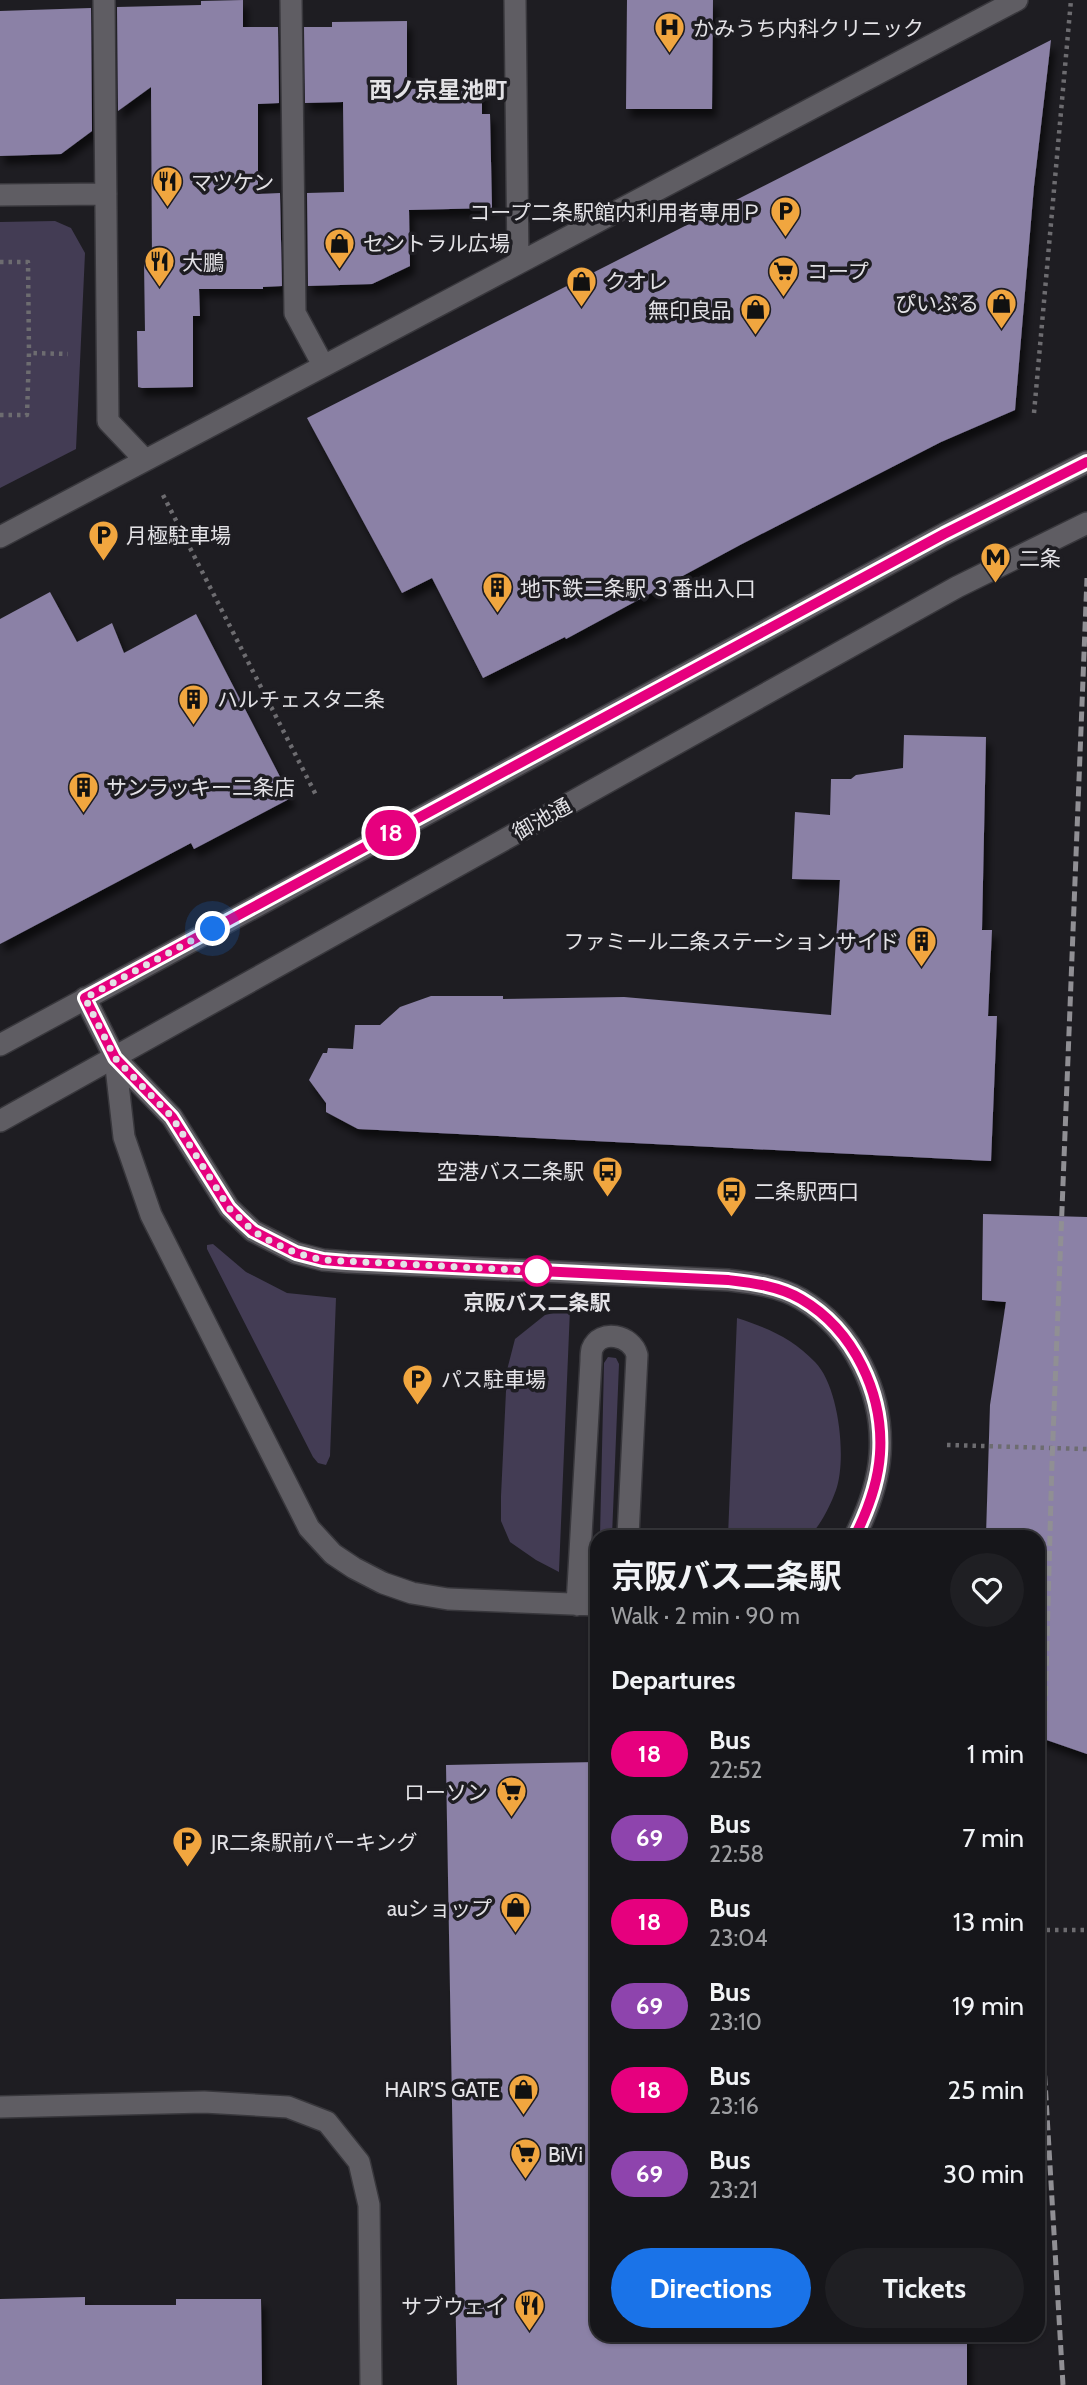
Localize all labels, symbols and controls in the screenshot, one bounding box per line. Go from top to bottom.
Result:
hospital icon: かみうち内科クリニック [653,11,687,55]
place label: かみうち内科クリニック [693,16,924,41]
district label: 西ノ京星池町 [369,76,507,104]
restaurant icon: マツケン [151,165,185,209]
place label: マツケン [191,170,274,195]
parking icon: コープ二条駅館内利用者専用Ｐ [768,195,802,239]
place label: コープ二条駅館内利用者専用Ｐ [469,200,762,225]
shop icon: セントラル広場 [323,226,357,270]
place label: セントラル広場 [363,231,510,256]
restaurant icon: 大鵬 [142,245,176,289]
place label: 大鵬 [182,250,224,275]
supermarket icon: コープ [767,254,801,298]
place label: コープ [807,259,869,284]
shop icon: クオレ [565,264,599,308]
place label: クオレ [605,269,668,294]
shop icon: ぴいぷる [985,286,1019,330]
place label: ぴいぷる [895,291,979,316]
shop icon: 無印良品 [738,293,772,337]
place label: 無印良品 [648,298,732,323]
parking icon: 月極駐車場 [86,518,120,562]
place label: 月極駐車場 [126,523,231,548]
metro station icon: 二条 [979,541,1013,585]
place label: 二条 [1019,546,1061,571]
building icon: 地下鉄二条駅 ３番出入口 [480,571,514,615]
place label: 地下鉄二条駅 ３番出入口 [520,576,756,601]
building icon: ハルチェスタ二条 [177,682,211,726]
place label: ハルチェスタ二条 [217,687,385,712]
building icon: サンラッキー二条店 [66,770,100,814]
place label: サンラッキー二条店 [106,775,295,800]
street label: 御池通 [508,793,576,845]
line badge: 18 [360,810,422,856]
text: 18 [379,818,403,847]
your location [195,911,230,946]
building icon: ファミール二条ステーションサイド [905,924,939,968]
place label: ファミール二条ステーションサイド [563,929,899,954]
bus stop icon: 空港バス二条駅 [590,1154,624,1198]
place label: 空港バス二条駅 [437,1159,584,1184]
bus stop icon: 二条駅西口 [714,1174,748,1218]
place label: 二条駅西口 [754,1179,859,1204]
marker: 京阪バス二条駅 [522,1256,552,1286]
place label: 京阪バス二条駅 [464,1290,611,1315]
parking icon: パス駐車場 [401,1362,435,1406]
place label: パス駐車場 [441,1367,546,1392]
button: heart [950,1553,1024,1627]
text: 京阪バス二条駅 [611,1556,842,1596]
text: Walk · 2 min · 90 m [611,1602,800,1630]
text: Departures [611,1664,735,1696]
text: Bus [709,1724,750,1756]
text: 1 min [967,1738,1024,1770]
text: 18 [638,1739,661,1768]
text: 22:52 [709,1756,762,1784]
supermarket icon: ローソン [494,1775,528,1819]
place label: ローソン [404,1780,488,1805]
text: Bus [709,1808,750,1840]
text: 7 min [962,1822,1024,1854]
text: 69 [636,1823,663,1852]
parking icon: JR二条駅前パーキング [171,1825,205,1869]
place label: JR二条駅前パーキング [210,1830,417,1855]
text: 22:58 [709,1840,764,1868]
shop icon: auショップ [498,1891,532,1935]
text: Bus [709,1892,750,1924]
place label: auショップ [387,1896,492,1921]
text: 13 min [953,1906,1024,1938]
text: 18 [638,1907,661,1936]
text: 23:04 [709,1924,768,1952]
text: Bus [709,1976,750,2008]
text: 19 min [952,1990,1024,2022]
text: 69 [636,1991,663,2020]
text: 23:10 [709,2008,762,2036]
text: Bus [709,2060,750,2092]
shop icon: HAIR’S GATE [506,2072,540,2116]
text: 25 min [948,2074,1024,2106]
text: 18 [638,2075,661,2104]
place label: HAIR’S GATE [385,2077,500,2102]
text: 23:16 [709,2092,759,2120]
supermarket icon: BiVi [508,2137,542,2181]
place label: BiVi [548,2142,583,2167]
text: Bus [709,2144,750,2176]
text: 30 min [943,2158,1024,2190]
text: 69 [636,2159,663,2188]
text: 23:21 [709,2176,758,2204]
button: Directions [611,2248,811,2328]
button: Tickets [825,2248,1024,2328]
restaurant icon: サブウェイ [512,2289,546,2333]
place label: サブウェイ [401,2294,506,2319]

